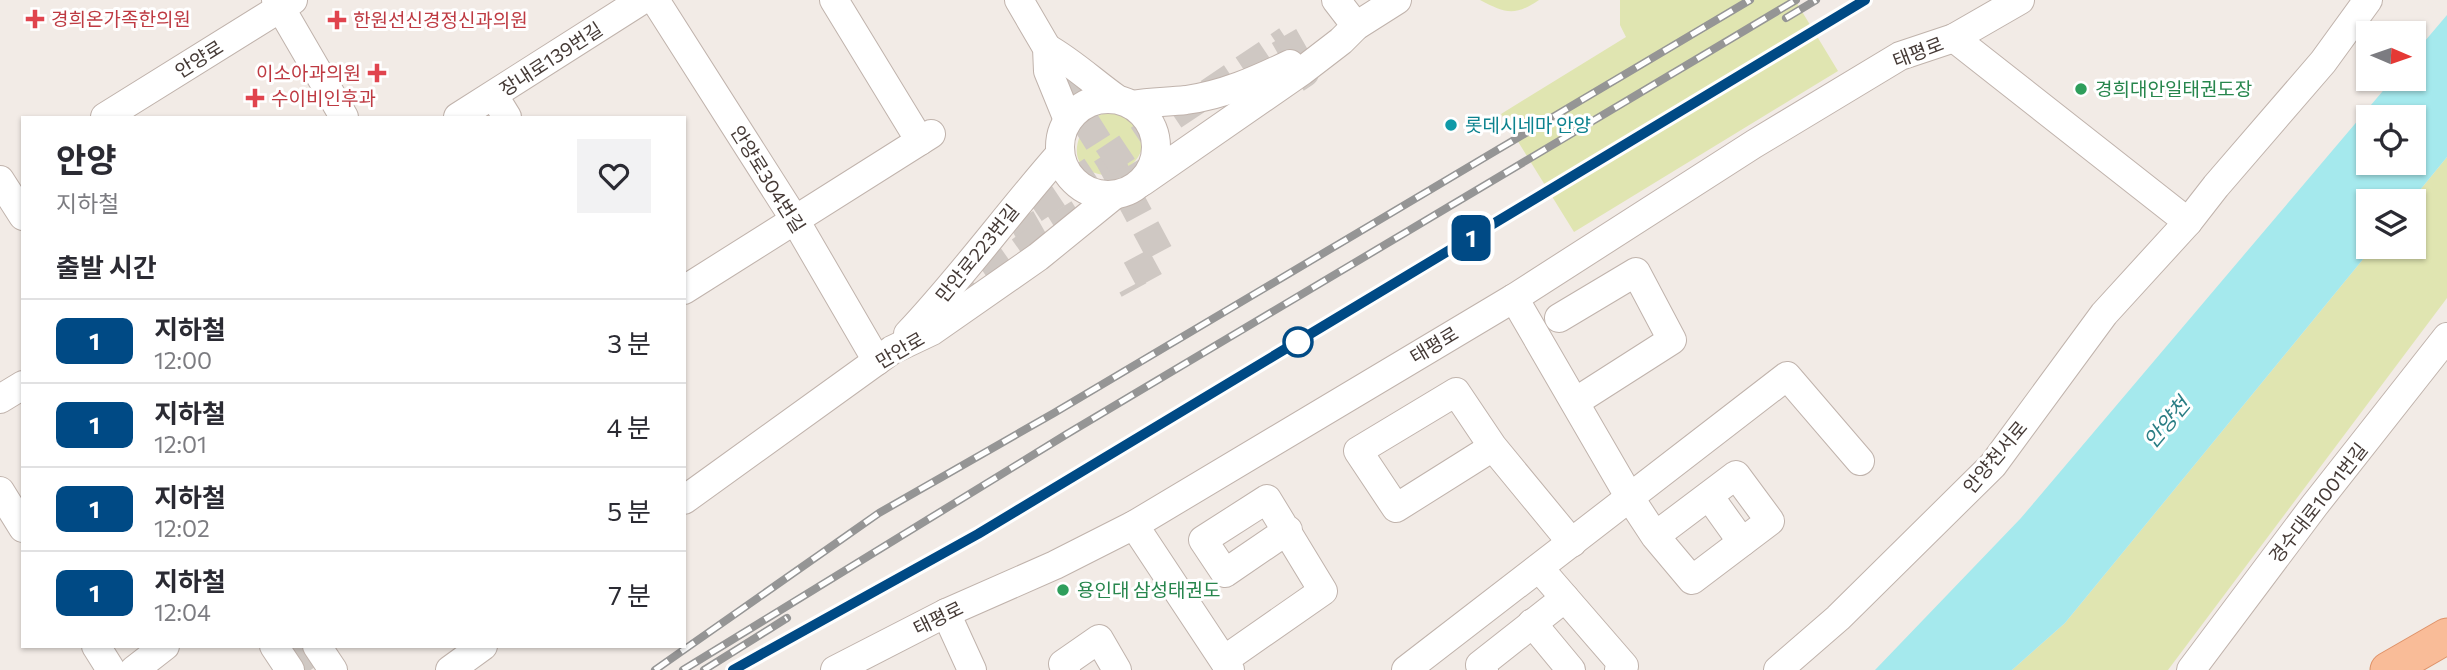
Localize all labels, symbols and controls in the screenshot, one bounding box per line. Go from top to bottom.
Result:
place label: 경희온가족한의원 [51,7,191,30]
place label: 한원선신경정신과의원 [353,8,528,31]
marker: 경희온가족한의원 [25,9,45,29]
marker: 한원선신경정신과의원 [327,10,347,30]
street label: 장내로139번길 [495,17,606,100]
north arrow [2356,21,2426,91]
map controls [2356,21,2426,259]
street label: 태평로 [1889,31,1946,72]
street label: 안양로 [170,35,227,82]
place label: 이소아과의원 [256,61,361,84]
marker: 이소아과의원 [367,63,387,83]
place label: 경희대안일태권도장 [2095,77,2252,100]
marker: 경희대안일태권도장 [2073,81,2089,97]
place label: 수이비인후과 [271,86,376,109]
marker: 수이비인후과 [245,88,265,108]
button: locate [2356,105,2426,175]
place label: 롯데시네마 안양 [1465,113,1591,136]
marker: 롯데시네마 안양 [1443,117,1459,133]
street label: 안양로304번길 [726,121,811,237]
text: 안양 [56,138,117,179]
button: heart [577,139,651,213]
text: 지하철 [56,189,119,217]
button: layers [2356,189,2426,259]
street label: 만안로223번길 [930,199,1023,306]
line badge: 1 [1448,215,1494,261]
text: 1 [1466,223,1476,252]
text: 출발 시간 [56,251,157,282]
text: 지하철 [154,313,226,344]
street label: 태평로 [1405,321,1462,368]
text: 1 [89,326,100,355]
street label: 만안로 [871,326,928,373]
text: 3 분 [607,327,651,358]
unlabelled marker [1283,327,1313,357]
text: 12:00 [154,346,212,374]
water label: 안양천 [2138,390,2196,452]
text: 지하철 [154,397,226,428]
text: 1 [89,410,100,439]
text: 4 분 [607,411,651,442]
street label: 안양천서로 [1958,416,2032,498]
text: 12:01 [154,430,207,458]
street label: 경수대로1001번길 [2264,438,2372,567]
text: 지하철 [154,481,226,512]
text: 1 [89,494,100,523]
text: 5 분 [607,495,651,526]
text: 12:02 [154,514,210,542]
text: 지하철 [154,565,226,596]
text: 1 [89,578,100,607]
place label: 용인대 삼성태권도 [1077,578,1220,601]
text: 7 분 [608,579,651,610]
marker: 용인대 삼성태권도 [1055,582,1071,598]
street label: 태평로 [909,596,966,639]
text: 12:04 [154,598,211,626]

